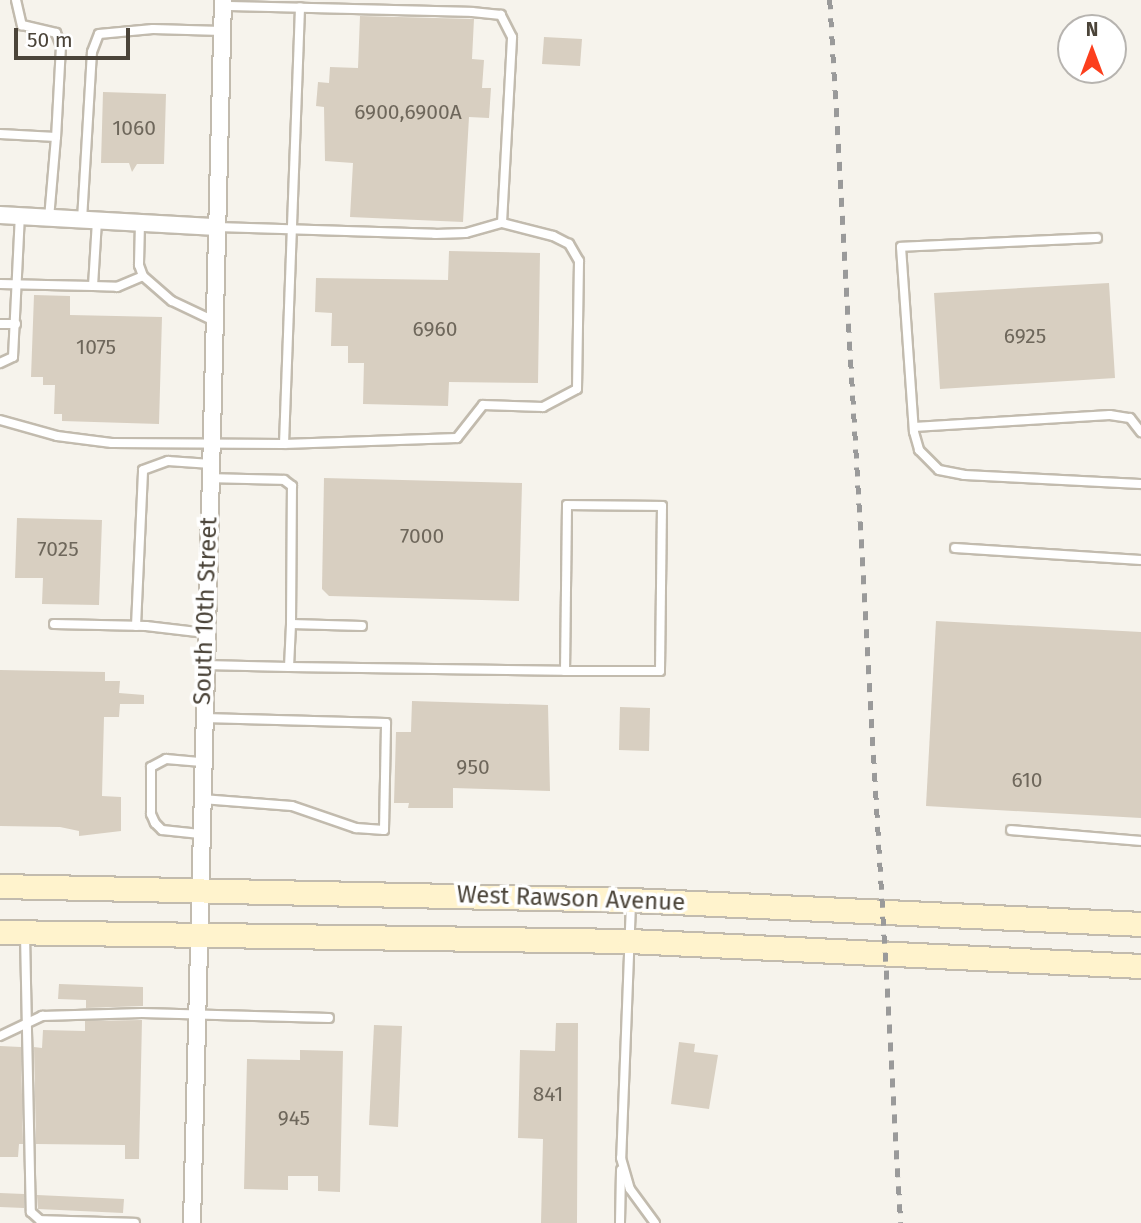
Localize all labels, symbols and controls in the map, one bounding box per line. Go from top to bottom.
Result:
scale bar [18,14,133,58]
north arrow [1057,14,1127,84]
text: N [1086,18,1098,41]
text: 50 m [27,27,73,53]
house number: 6900,6900A [354,99,462,125]
house number: 1060 [112,115,156,141]
house number: 6960 [413,316,457,342]
house number: 6925 [1004,323,1046,349]
house number: 1075 [76,334,116,360]
street label: South 10th Street [188,516,224,706]
house number: 7000 [400,523,444,549]
house number: 7025 [37,536,79,562]
house number: 950 [456,754,490,780]
house number: 610 [1012,767,1042,793]
street label: West Rawson Avenue [456,881,686,917]
house number: 841 [533,1081,563,1107]
house number: 945 [278,1105,310,1131]

